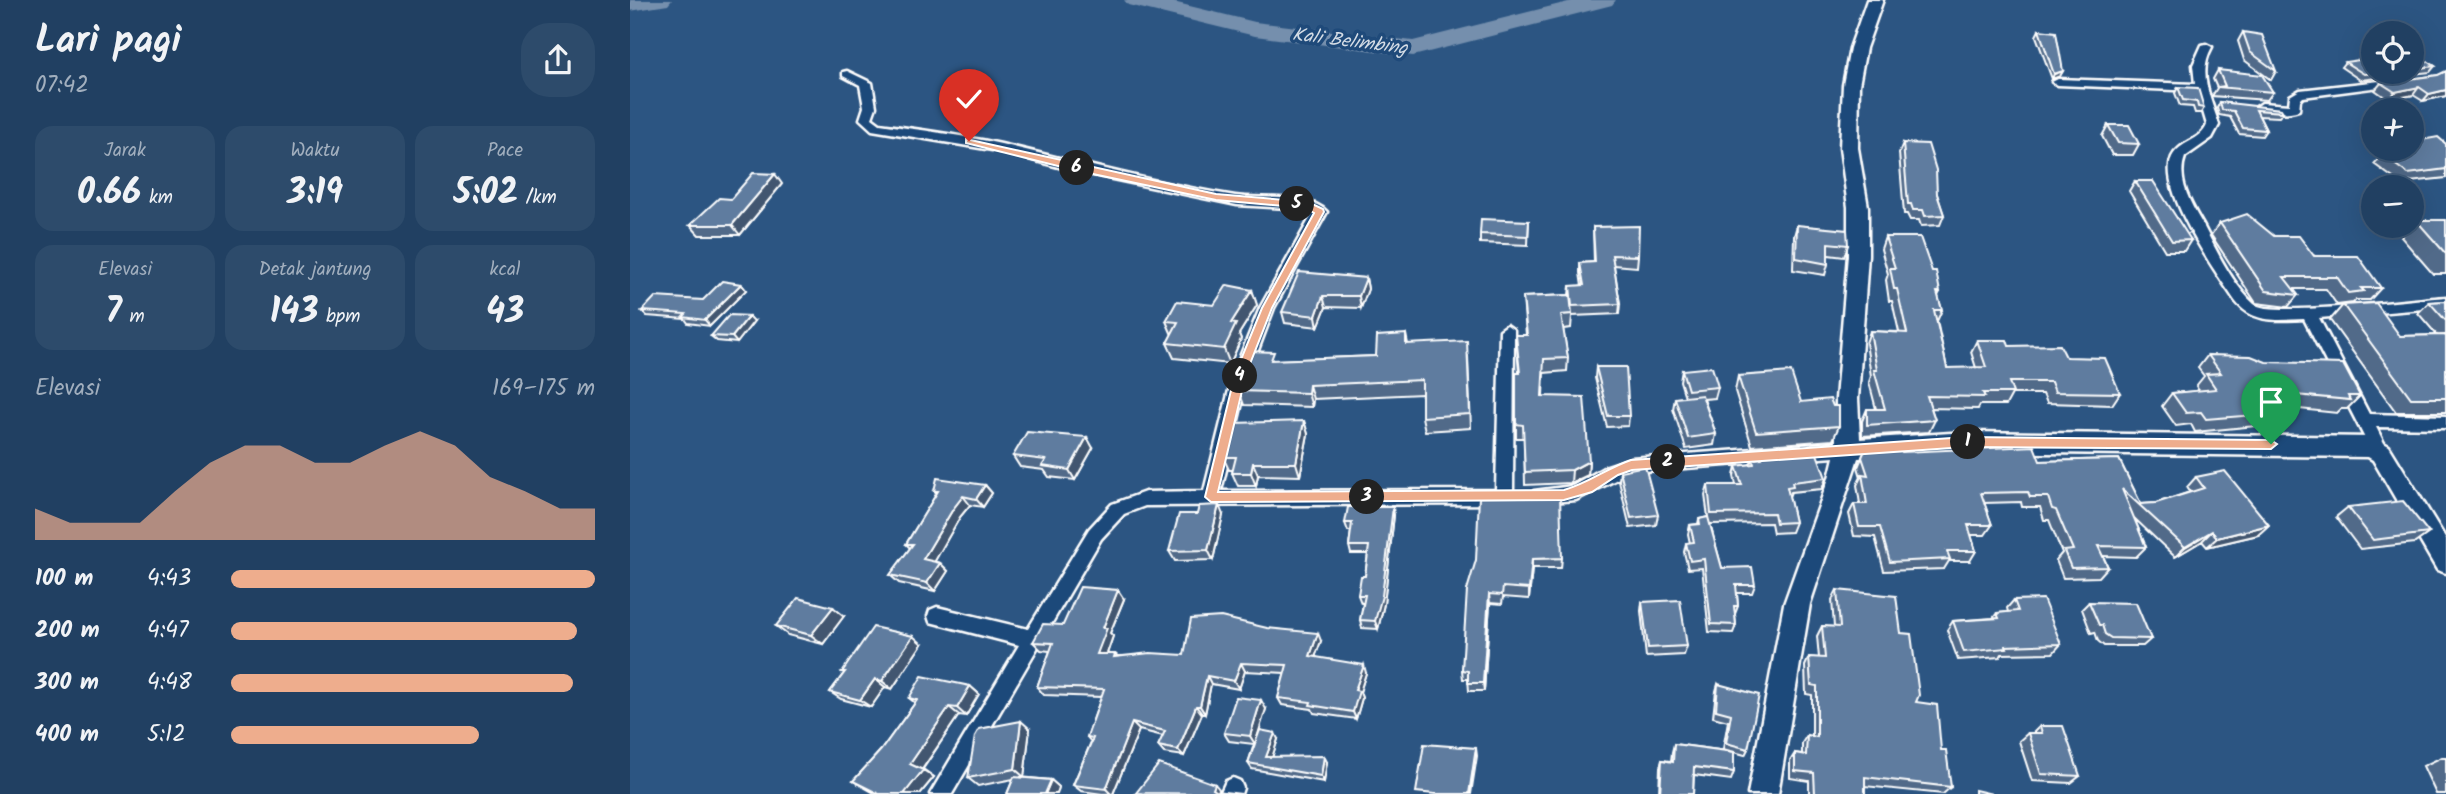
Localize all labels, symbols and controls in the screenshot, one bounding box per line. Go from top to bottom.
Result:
text: Lari pagi [35,12,181,72]
water label: Kali Belimbing [1291,20,1410,64]
map controls [2361,21,2424,238]
button: locate [2361,21,2424,84]
button: share [521,23,595,97]
text: 07:42 [35,68,89,104]
pin [939,69,999,141]
icon: check [950,80,988,118]
button: + [2361,98,2424,161]
text: Jarak [104,136,146,166]
text: Waktu [290,136,340,166]
text: Pace [487,136,523,166]
pin: 6 [1060,150,1094,186]
text: 6 [1071,152,1082,182]
text: 0.66 [77,166,141,222]
text: 3:19 [287,166,343,222]
text: 5:02 [453,166,518,222]
button: − [2361,175,2424,238]
text: km [141,183,173,213]
text: /km [518,183,557,213]
pin: 5 [1280,186,1314,222]
text: 5 [1292,188,1301,218]
text: Elevasi [98,255,152,285]
text: Detak jantung [258,255,372,285]
text: kcal [490,255,520,285]
text: 7 [105,285,122,341]
text: 143 [270,285,318,341]
text: 43 [486,285,524,341]
text: m [122,302,145,332]
text: bpm [318,302,360,332]
pin: 4 [1222,358,1258,394]
text: 4 [1234,360,1245,390]
text: Elevasi [35,371,100,407]
text: 169–175 m [492,371,595,407]
pin [2241,372,2301,444]
icon: arrive [2252,383,2290,421]
pin: 1 [1950,424,1986,460]
text: 1 [1965,426,1970,456]
pin: 2 [1650,444,1686,480]
text: 2 [1662,446,1673,476]
pin: 3 [1350,480,1384,514]
text: 3 [1361,481,1372,511]
text: 100 m [35,561,93,597]
text: 4:43 [147,561,191,597]
text: 200 m [35,613,100,649]
text: 4:47 [147,613,189,649]
text: 300 m [35,665,99,701]
text: 4:48 [147,665,192,701]
text: 400 m [35,717,99,753]
text: 5:12 [147,717,186,753]

